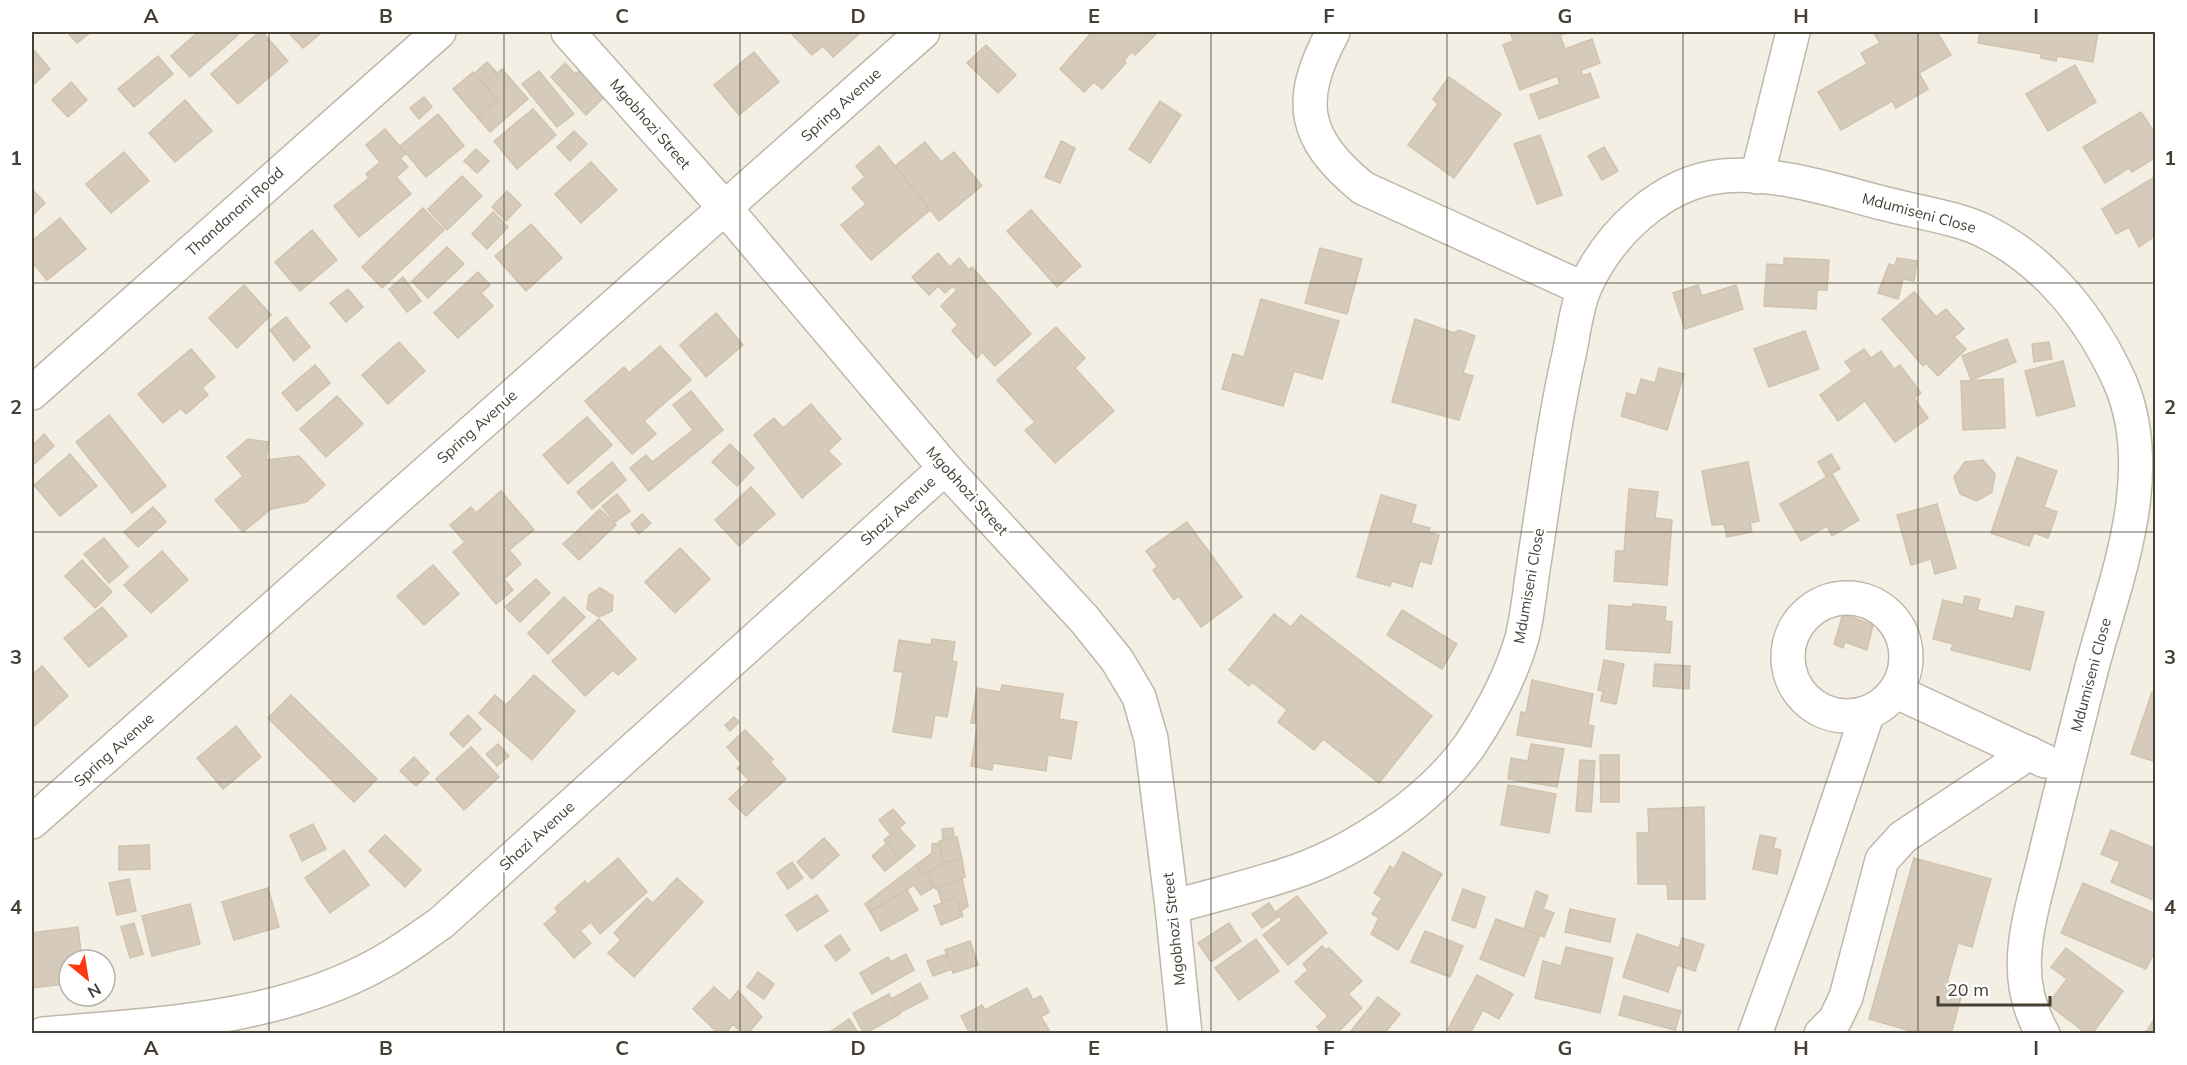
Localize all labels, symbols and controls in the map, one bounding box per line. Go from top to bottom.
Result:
text: A [144,3,159,28]
text: B [379,3,393,28]
text: C [615,3,629,28]
text: D [850,3,866,28]
text: E [1088,3,1100,28]
text: F [1323,3,1335,28]
text: G [1558,3,1572,28]
text: H [1793,3,1809,28]
text: I [2033,3,2039,28]
street label: Spring Avenue [797,64,885,146]
street label: Mgobhozi Street [606,75,695,173]
text: 1 [10,145,22,170]
text: 1 [2164,145,2176,170]
street label: Thandanani Road [182,163,287,260]
street label: Mdumiseni Close [1860,188,1978,237]
street label: Spring Avenue [433,386,521,468]
text: 2 [10,394,22,419]
text: 2 [2164,394,2176,419]
street label: Mgobhozi Street [922,442,1012,539]
street label: Shazi Avenue [856,472,939,549]
street label: Mdumiseni Close [1509,527,1548,645]
street label: Mdumiseni Close [2066,616,2115,734]
text: 3 [10,644,22,669]
text: 3 [2164,644,2176,669]
street label: Spring Avenue [70,709,158,791]
street label: Shazi Avenue [495,797,578,874]
street label: Mgobhozi Street [1158,872,1189,986]
text: 4 [10,894,22,919]
text: 4 [2164,894,2176,919]
north arrow [57,948,117,1008]
scale bar [1938,969,2050,1007]
text: 20 m [1947,978,1989,1001]
text: N [84,979,105,1003]
text: A [144,1035,159,1060]
text: B [379,1035,393,1060]
text: C [615,1035,629,1060]
text: D [850,1035,866,1060]
text: E [1088,1035,1100,1060]
text: F [1323,1035,1335,1060]
text: G [1558,1035,1572,1060]
text: H [1793,1035,1809,1060]
text: I [2033,1035,2039,1060]

